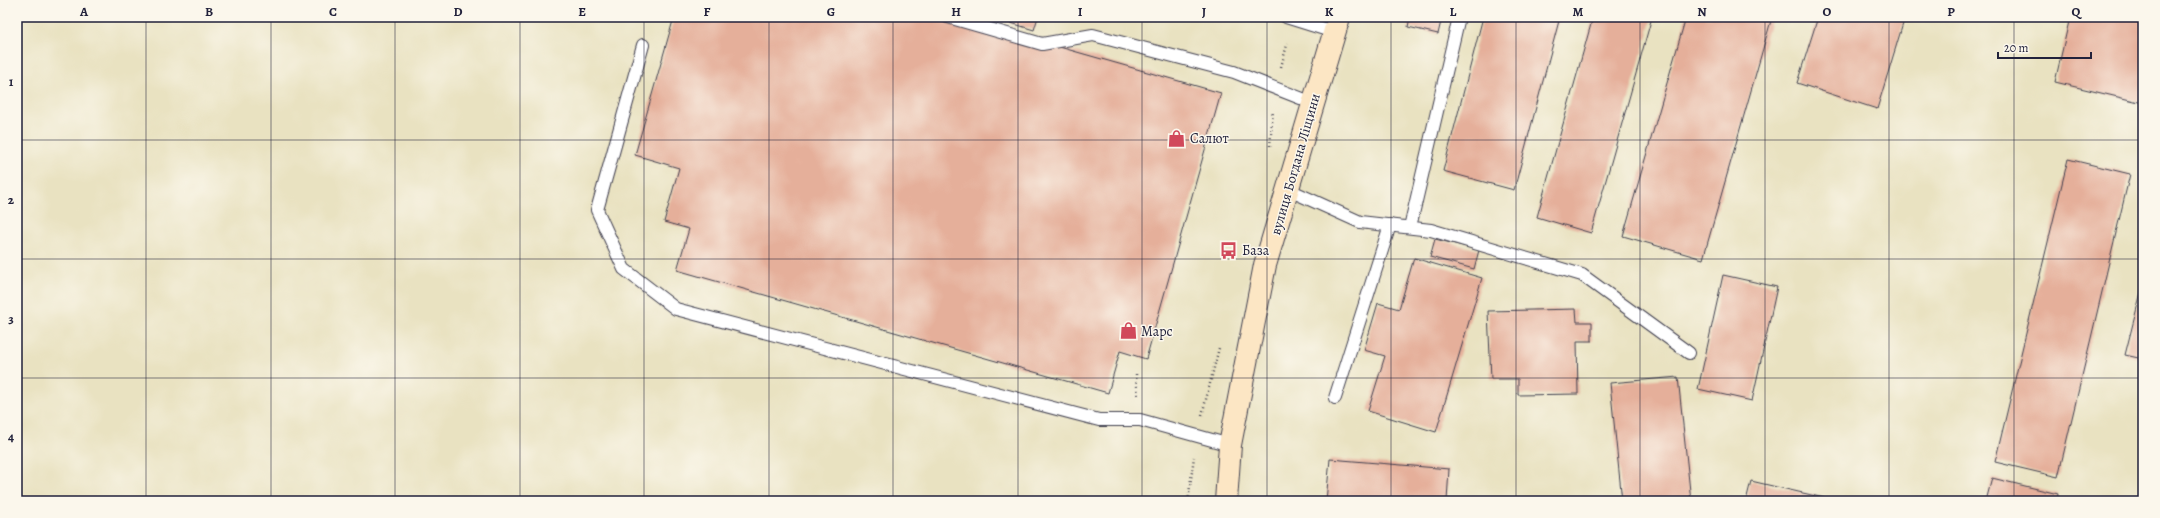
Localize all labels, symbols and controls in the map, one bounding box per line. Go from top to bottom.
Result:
text: A [79,3,89,20]
text: B [205,3,213,20]
text: C [329,3,337,20]
text: D [453,3,463,20]
text: E [578,3,586,20]
text: F [704,3,711,20]
text: G [827,3,835,20]
text: H [951,3,961,20]
text: I [1078,3,1083,20]
text: J [1202,3,1206,20]
text: K [1325,3,1334,20]
text: L [1450,3,1457,20]
text: M [1573,3,1584,20]
text: N [1697,3,1707,20]
text: O [1823,3,1832,20]
text: P [1947,3,1955,20]
text: Q [2072,3,2083,20]
scale bar [1998,34,2091,60]
text: 20 m [2004,40,2028,56]
text: 1 [9,73,14,90]
street label: вулиця Богдана Ліщини [1266,91,1325,237]
shop icon: Салют [1167,128,1187,148]
place label: Салют [1190,129,1229,148]
text: 2 [8,191,15,208]
bus stop icon: База [1219,240,1239,260]
place label: База [1242,241,1270,260]
text: 3 [8,310,14,327]
shop icon: Марс [1118,321,1138,341]
place label: Марс [1141,322,1173,341]
text: 4 [8,428,14,445]

